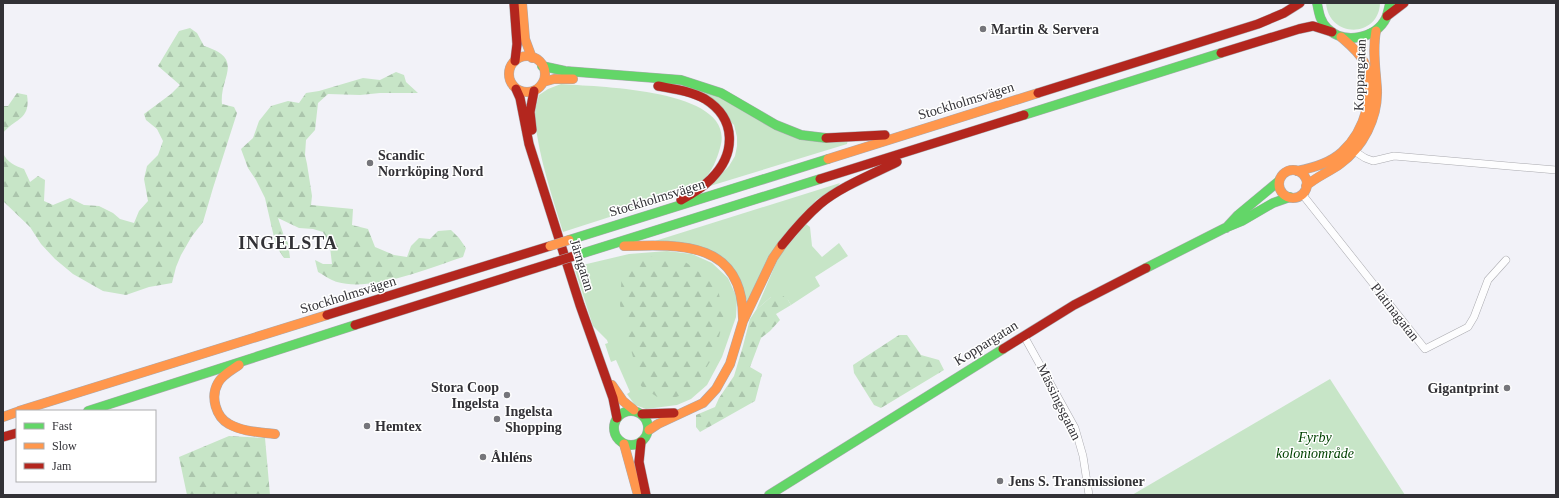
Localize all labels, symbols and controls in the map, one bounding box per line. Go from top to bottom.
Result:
place label: Martin & Servera [991,22,1099,37]
marker: Martin & Servera [978,24,988,34]
street label: Koppargatan [1351,39,1369,111]
street label: Stockholmsvägen [916,79,1016,123]
place label: Scandic Norrköping Nord [378,148,484,179]
marker: Scandic Norrköping Nord [365,158,375,168]
street label: Stockholmsvägen [607,176,707,220]
district label: INGELSTA [238,233,338,253]
street label: Järngatan [567,237,597,293]
street label: Stockholmsvägen [298,273,398,317]
street label: Platinagatan [1368,280,1422,344]
street label: Koppargatan [951,318,1021,368]
street label: Mässingsgatan [1034,361,1084,443]
place label: Stora Coop Ingelsta [431,380,499,411]
place label: Gigantprint [1427,381,1499,396]
marker: Gigantprint [1502,383,1512,393]
marker: Stora Coop Ingelsta [502,390,512,400]
place label: Ingelsta Shopping [505,404,562,435]
legend [16,410,156,482]
marker: Ingelsta Shopping [492,414,502,424]
text: Fast [52,419,73,433]
place label: Hemtex [375,419,422,434]
marker: Hemtex [362,421,372,431]
park label: Fyrby koloniområde [1276,430,1354,461]
text: Slow [52,439,77,453]
place label: Åhléns [491,450,533,465]
marker: Åhléns [478,452,488,462]
text: Jam [52,459,72,473]
place label: Jens S. Transmissioner [1008,474,1145,489]
marker: Jens S. Transmissioner [995,476,1005,486]

